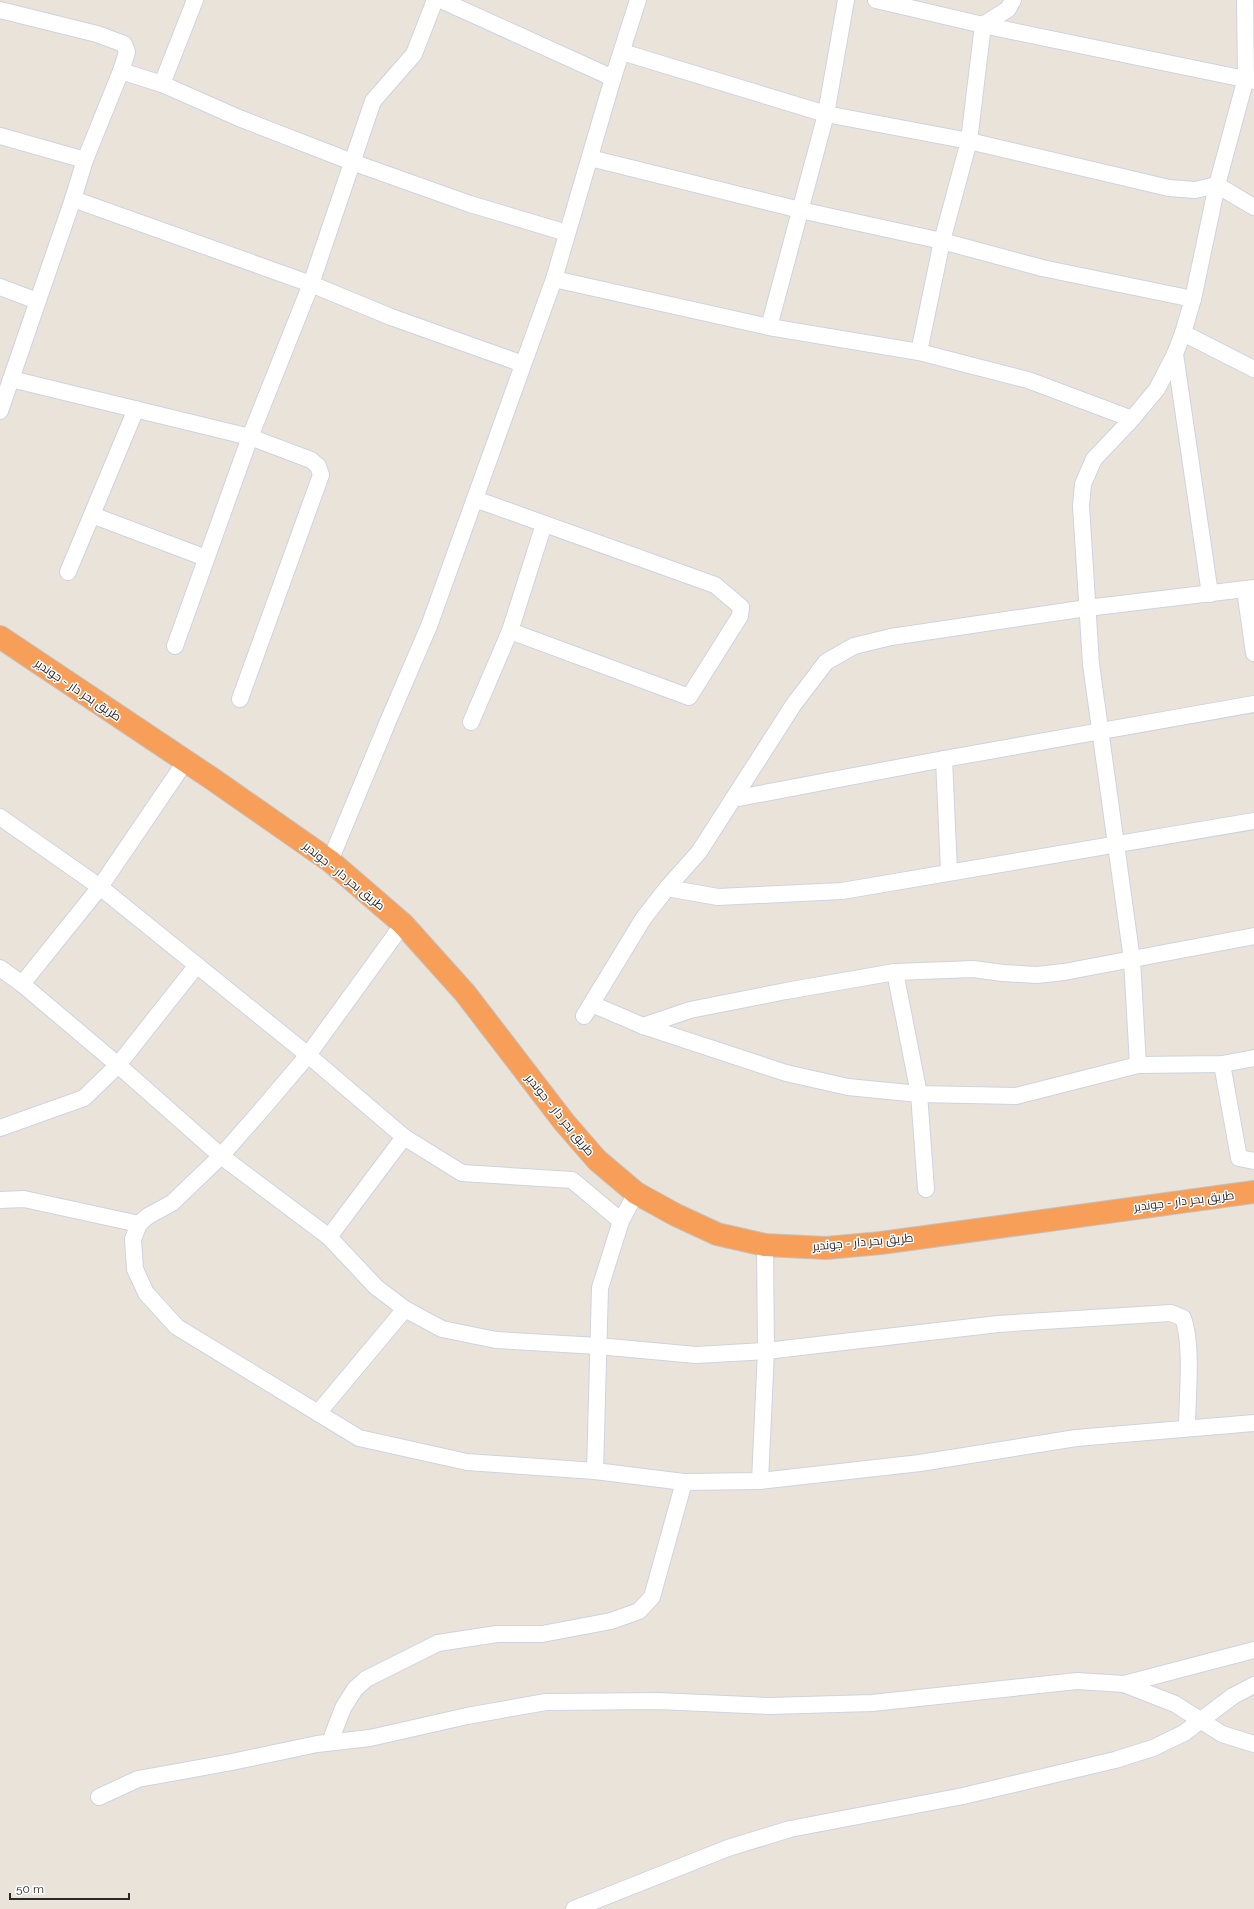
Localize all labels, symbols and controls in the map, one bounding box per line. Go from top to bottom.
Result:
street label: طريق بحر دار - جوندير [31,655,124,724]
street label: طريق بحر دار - جوندير [300,838,388,913]
street label: طريق بحر دار - جوندير [522,1071,597,1159]
street label: طريق بحر دار - جوندير [1132,1188,1235,1214]
street label: طريق بحر دار - جوندير [811,1231,914,1253]
scale bar [10,1875,129,1901]
text: 50 m [16,1882,44,1896]

